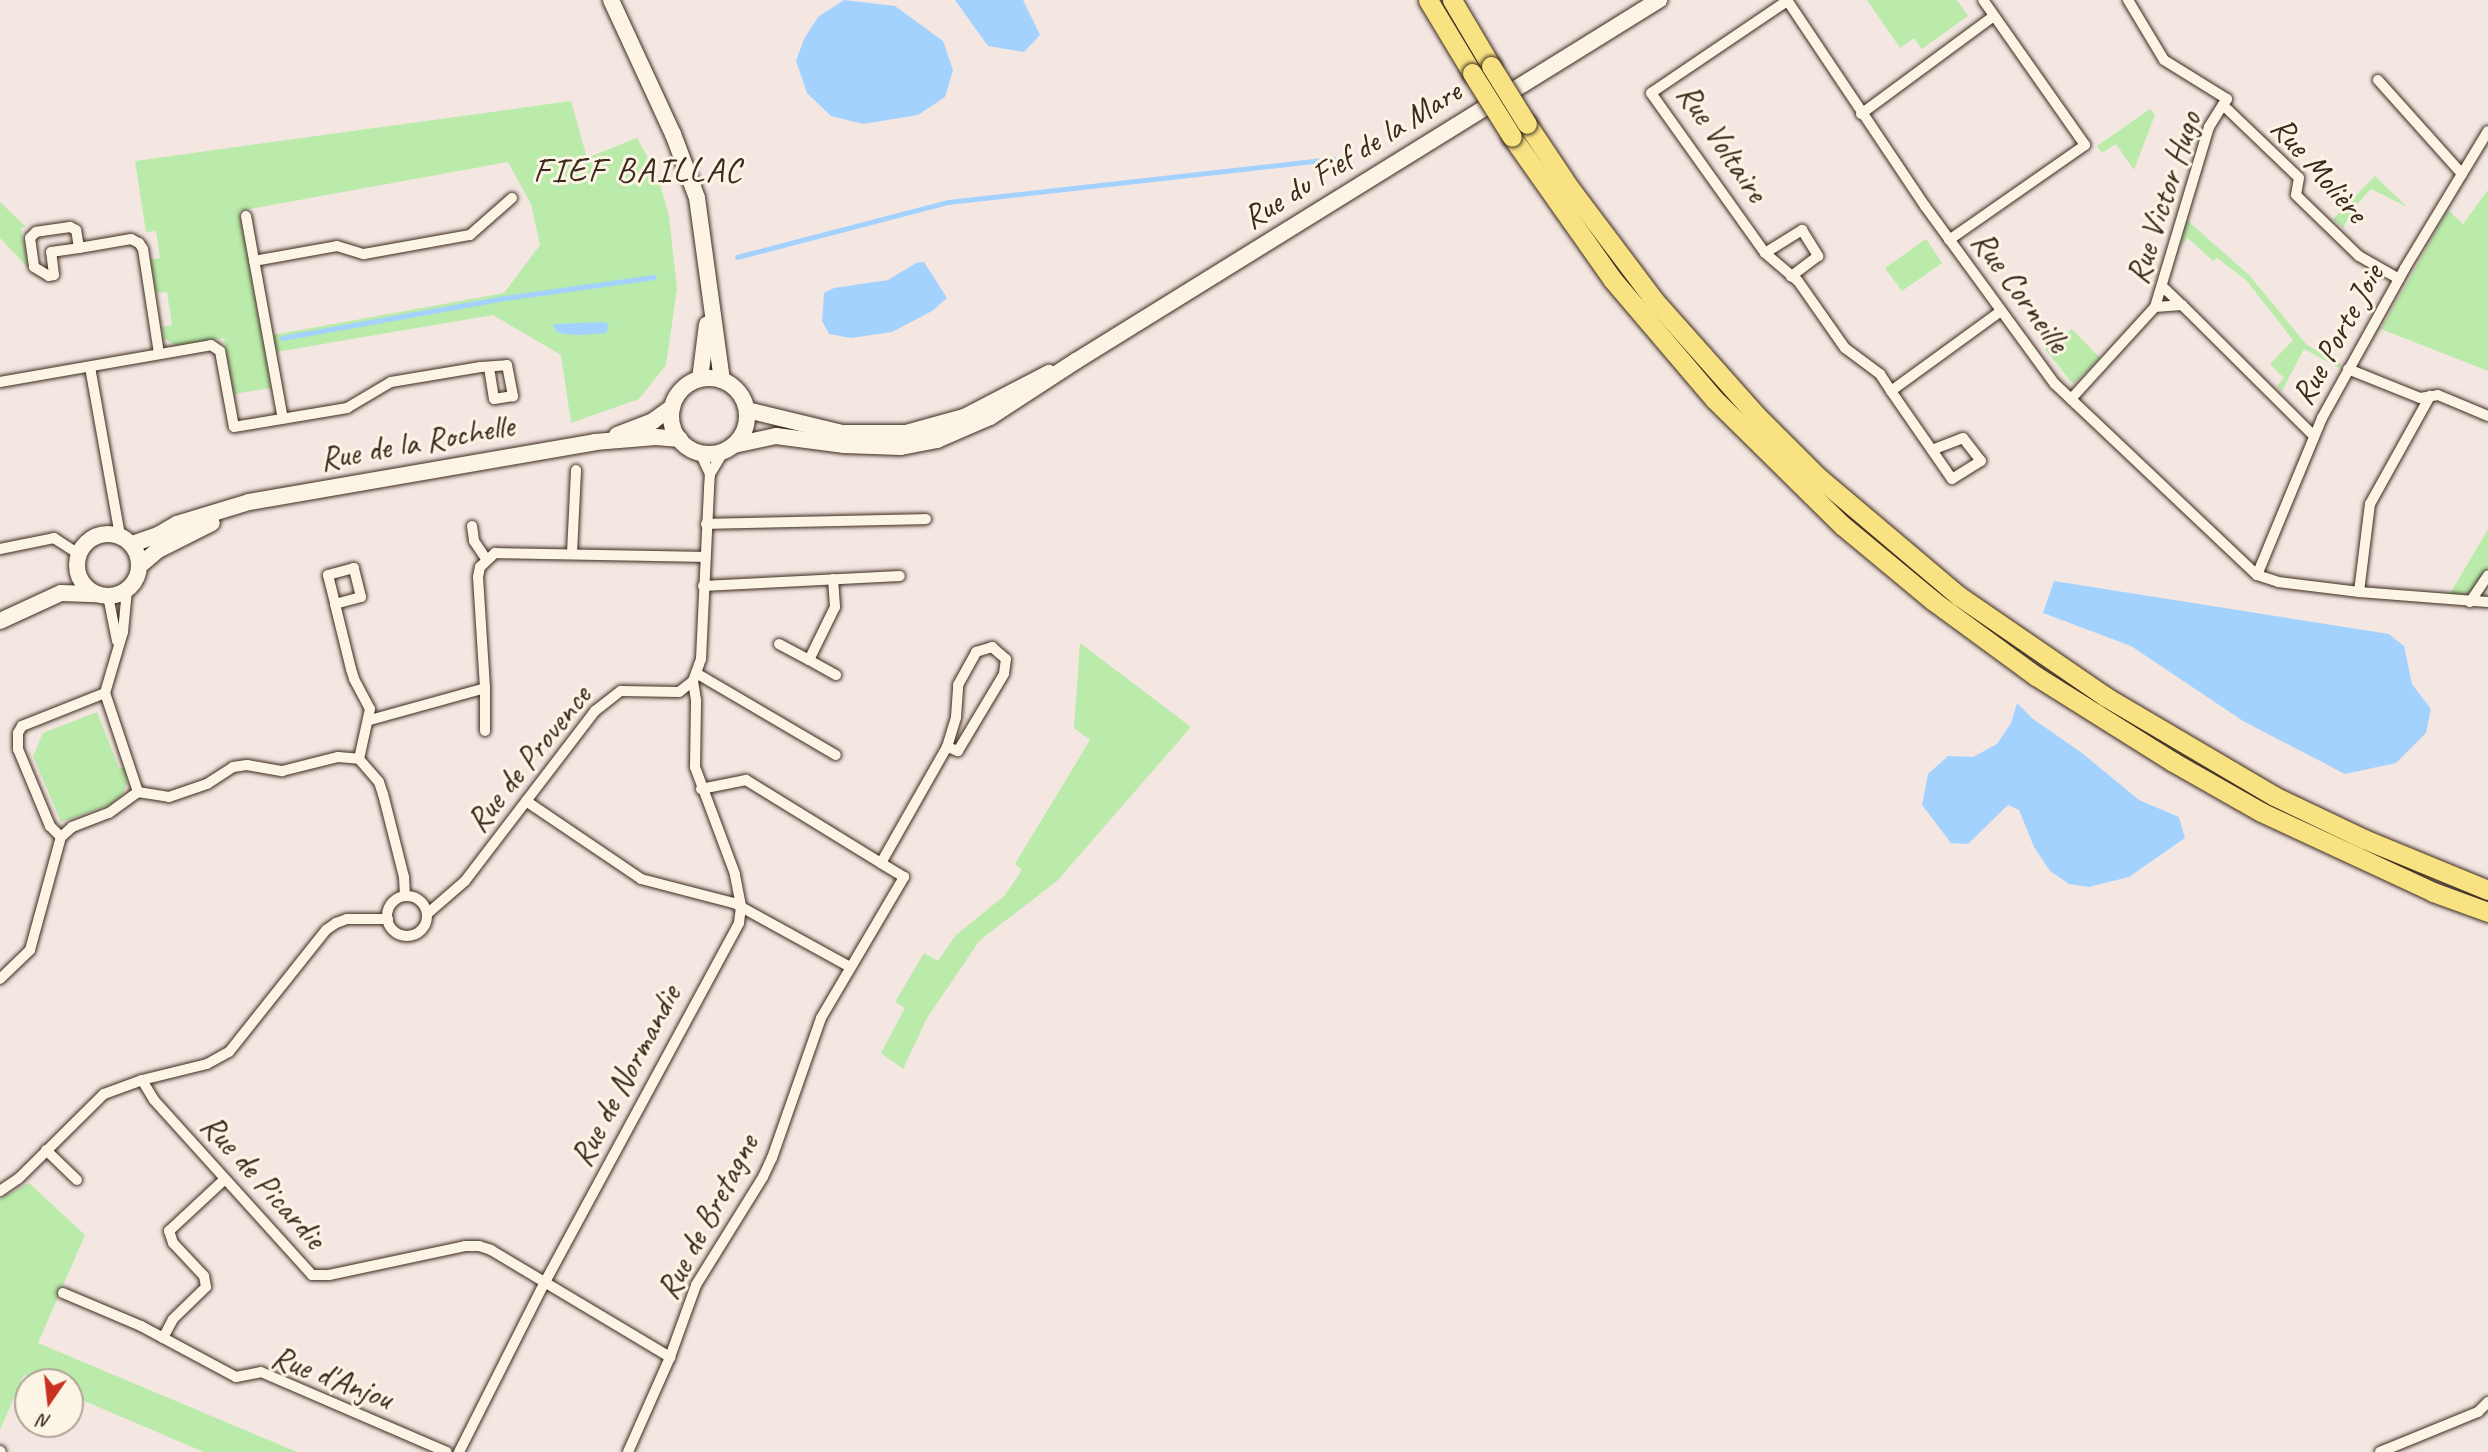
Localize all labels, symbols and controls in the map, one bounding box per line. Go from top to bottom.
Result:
street label: Rue du Fief de la Mare [1235,72,1469,238]
street label: Rue Voltaire [1668,77,1776,209]
street label: Rue Victor Hugo [2118,107,2210,289]
street label: Rue Molière [2262,109,2376,231]
district label: FIEF BAILLAC [535,149,741,191]
street label: Rue Corneille [1963,224,2077,360]
street label: Rue Porte Joie [2283,258,2393,412]
street label: Rue de la Rochelle [317,407,517,479]
street label: Rue de Provence [458,678,600,840]
street label: Rue de Normandie [561,978,691,1174]
street label: Rue de Picardie [192,1106,334,1258]
street label: Rue de Bretagne [648,1128,768,1306]
street label: Rue d'Anjou [266,1337,398,1419]
north arrow [14,1368,84,1438]
text: N [36,1408,53,1435]

